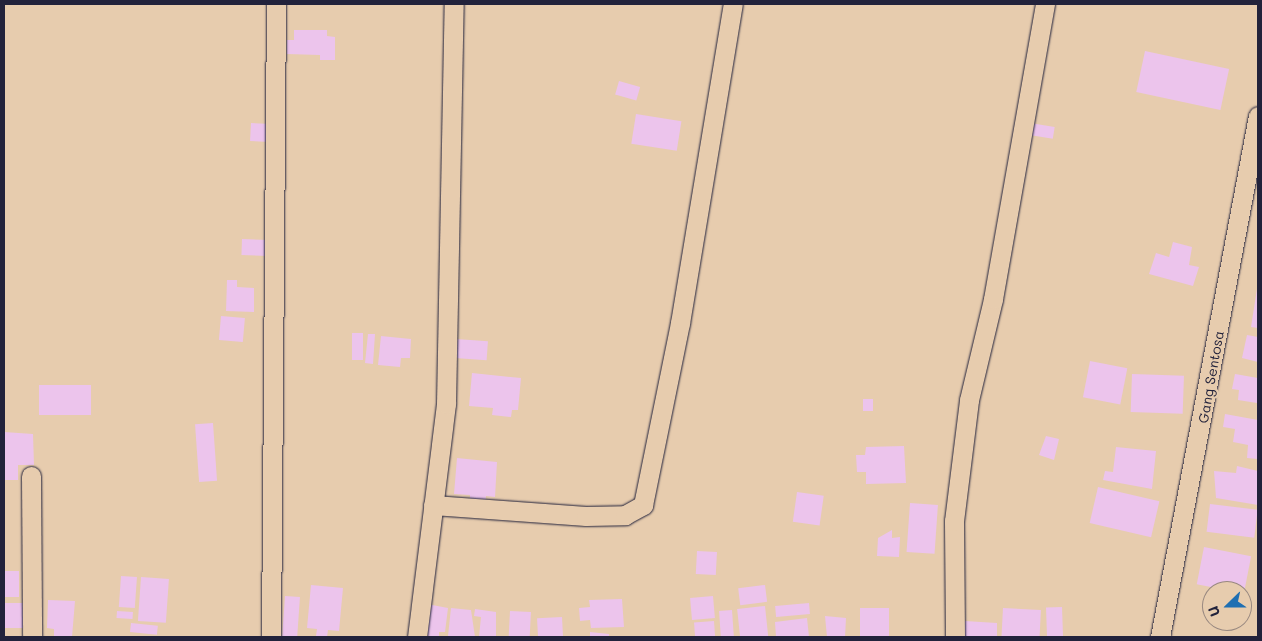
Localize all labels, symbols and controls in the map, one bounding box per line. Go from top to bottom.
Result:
street label: Gang Sentosa [1195,329,1227,425]
north arrow [1202,581,1252,631]
text: U [1203,603,1224,620]

